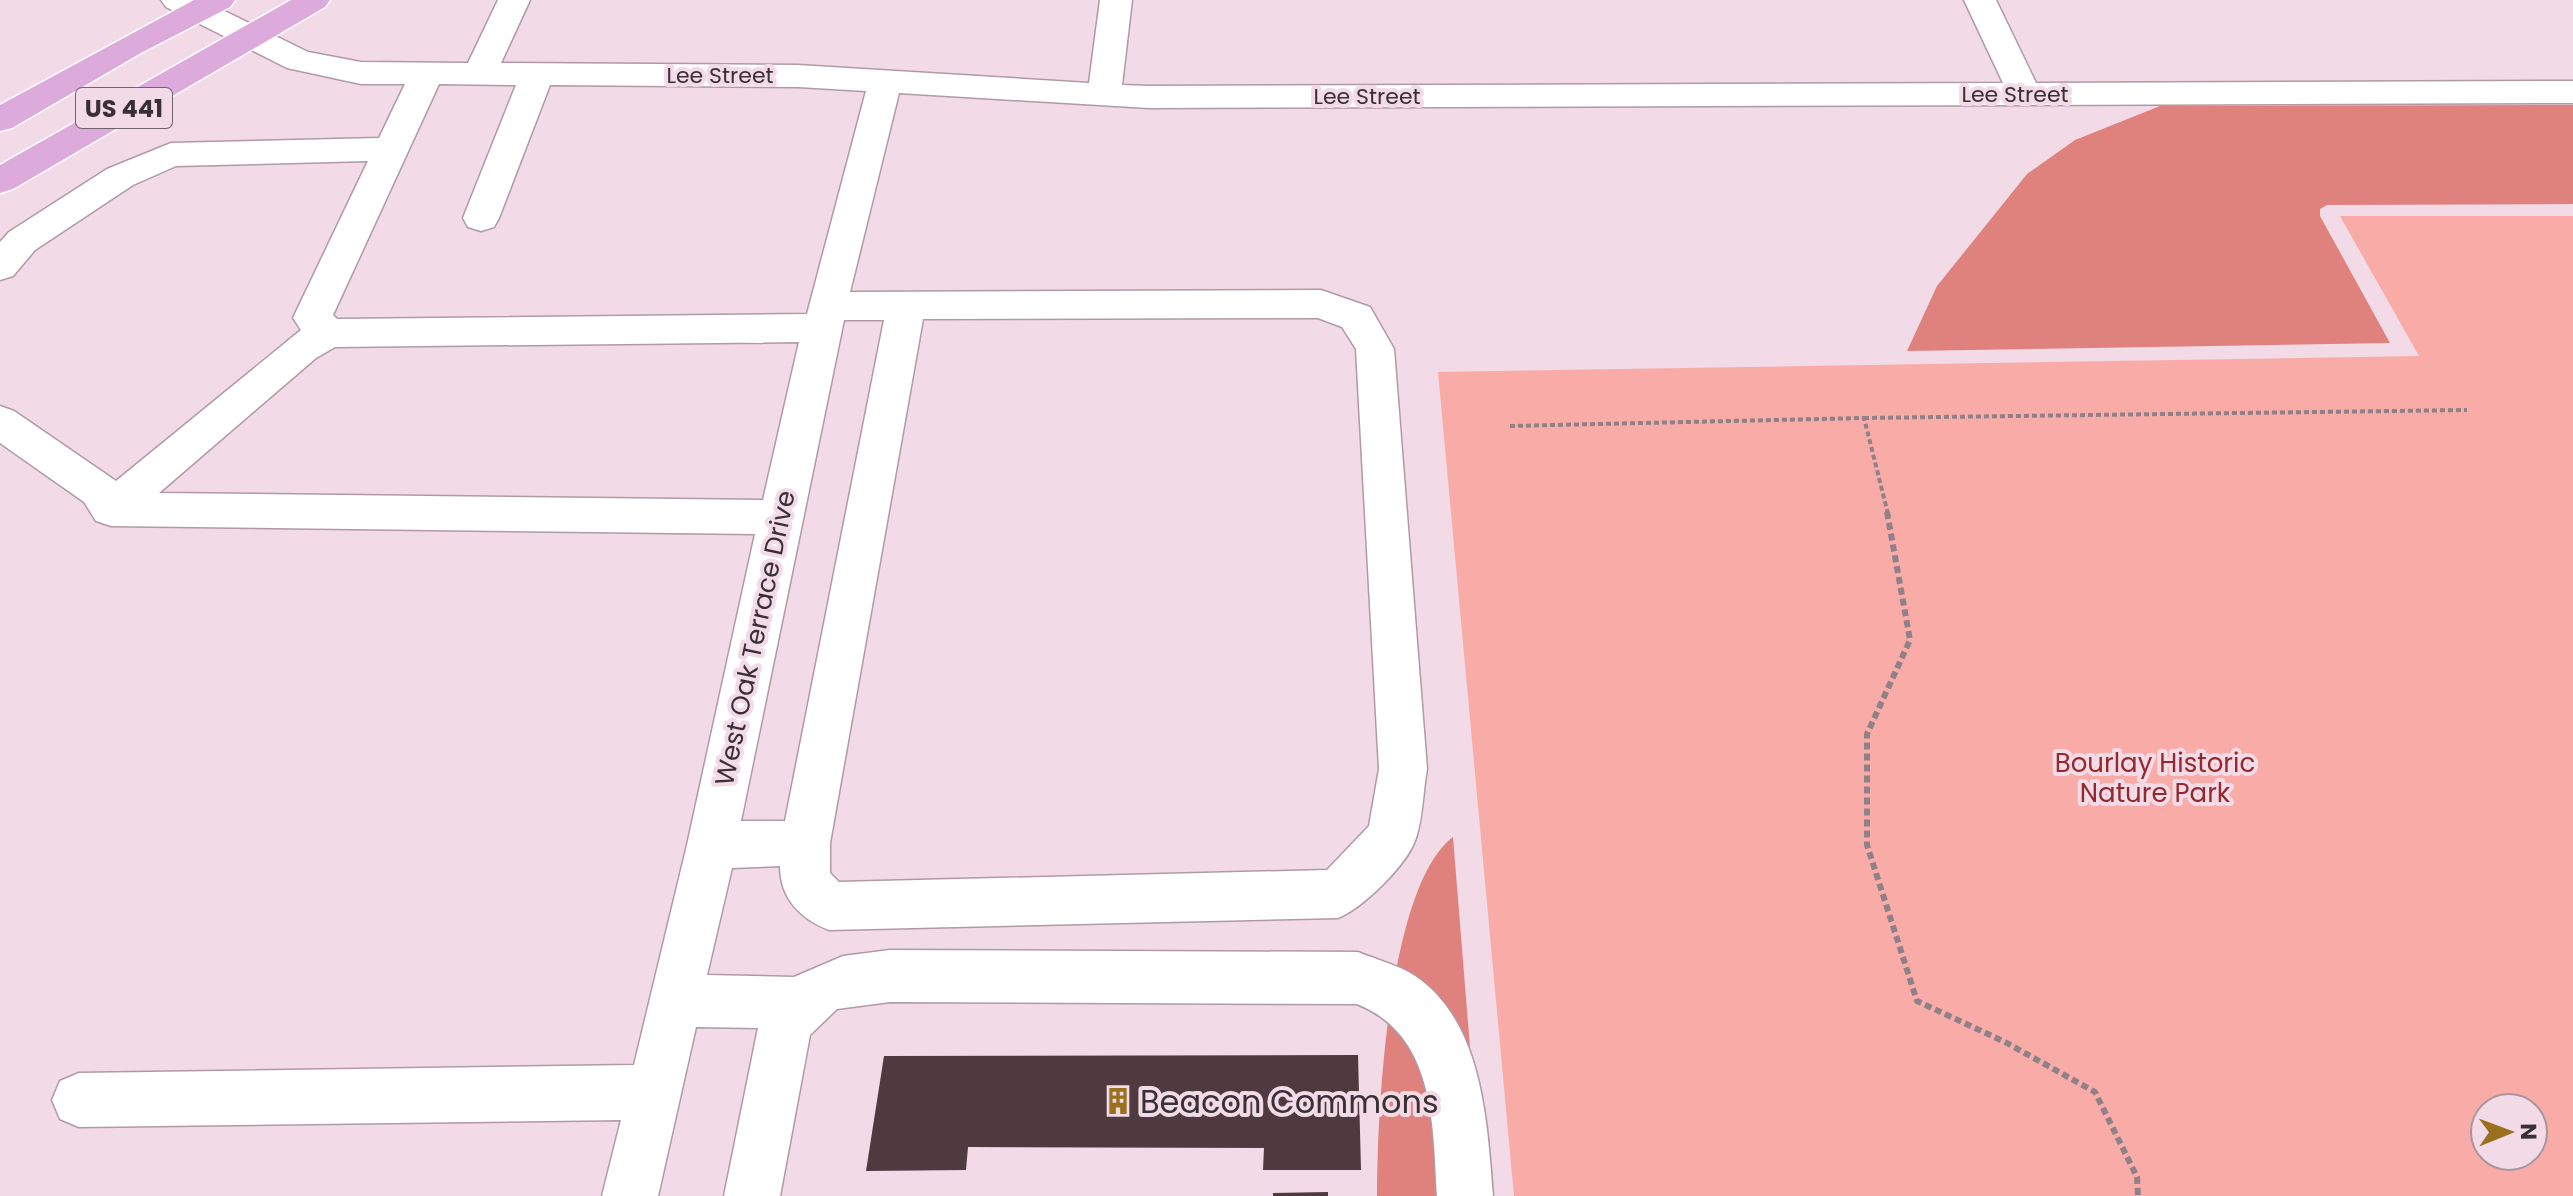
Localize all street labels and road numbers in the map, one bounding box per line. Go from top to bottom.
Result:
street label: Lee Street [666,60,774,91]
street label: Lee Street [1961,79,2069,110]
street label: Lee Street [1313,81,1421,112]
road number: US 441 [76,88,172,128]
street label: West Oak Terrace Drive [706,487,804,789]

